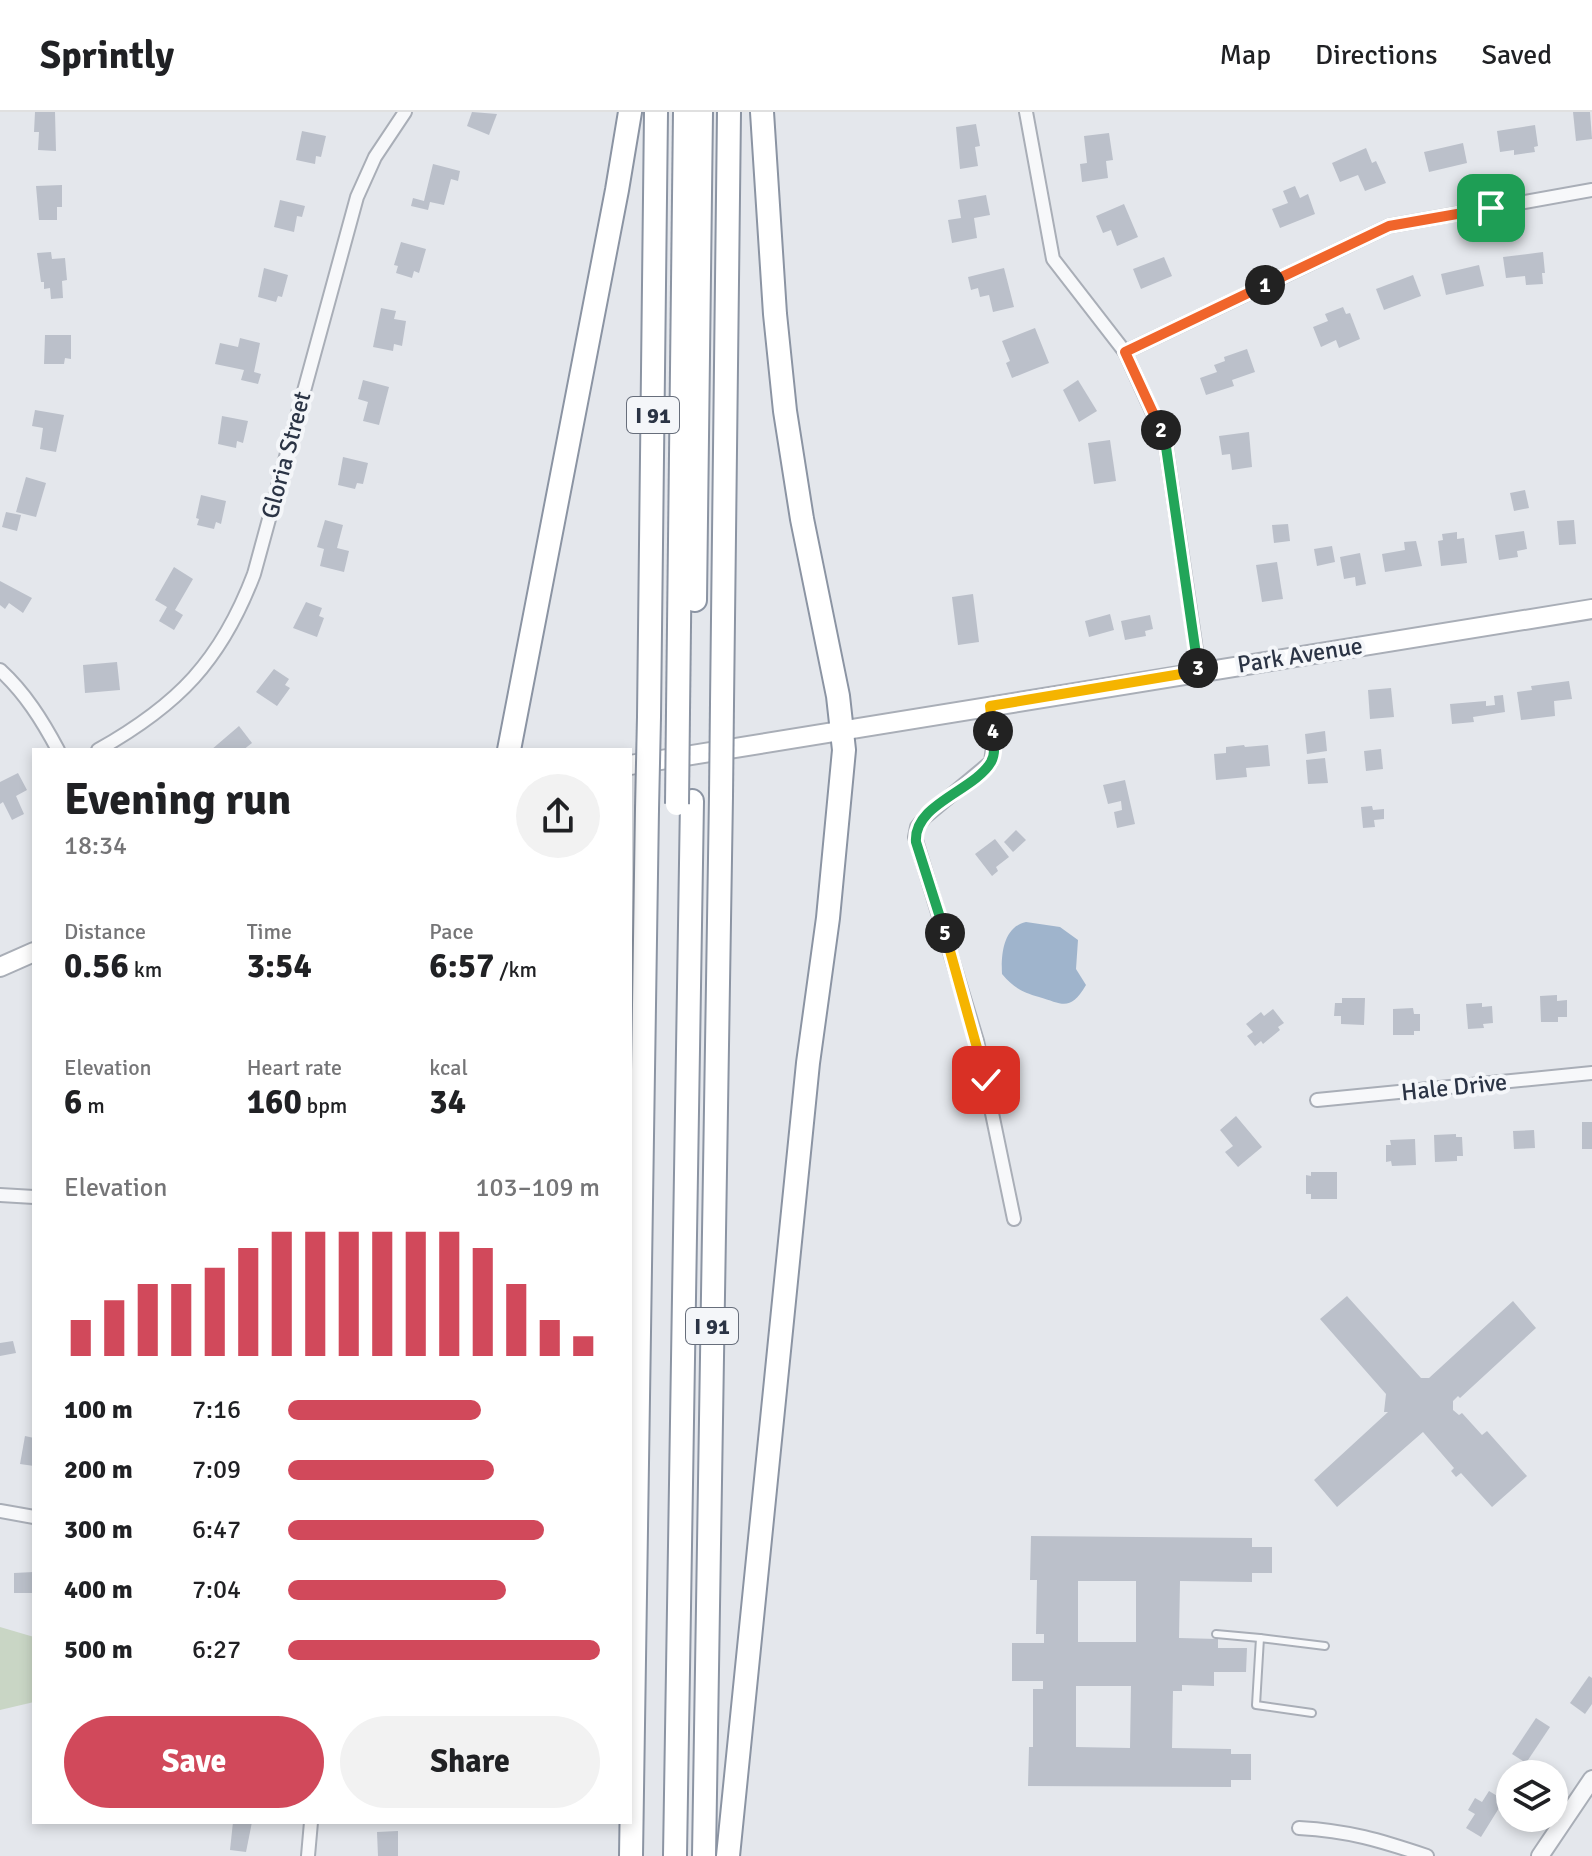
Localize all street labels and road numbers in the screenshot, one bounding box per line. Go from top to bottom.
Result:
street label: Gloria Street [255,388,317,522]
road number: I 91 [627,397,679,433]
street label: Park Avenue [1235,630,1365,680]
street label: Hale Drive [1400,1067,1508,1107]
road number: I 91 [686,1308,738,1344]

